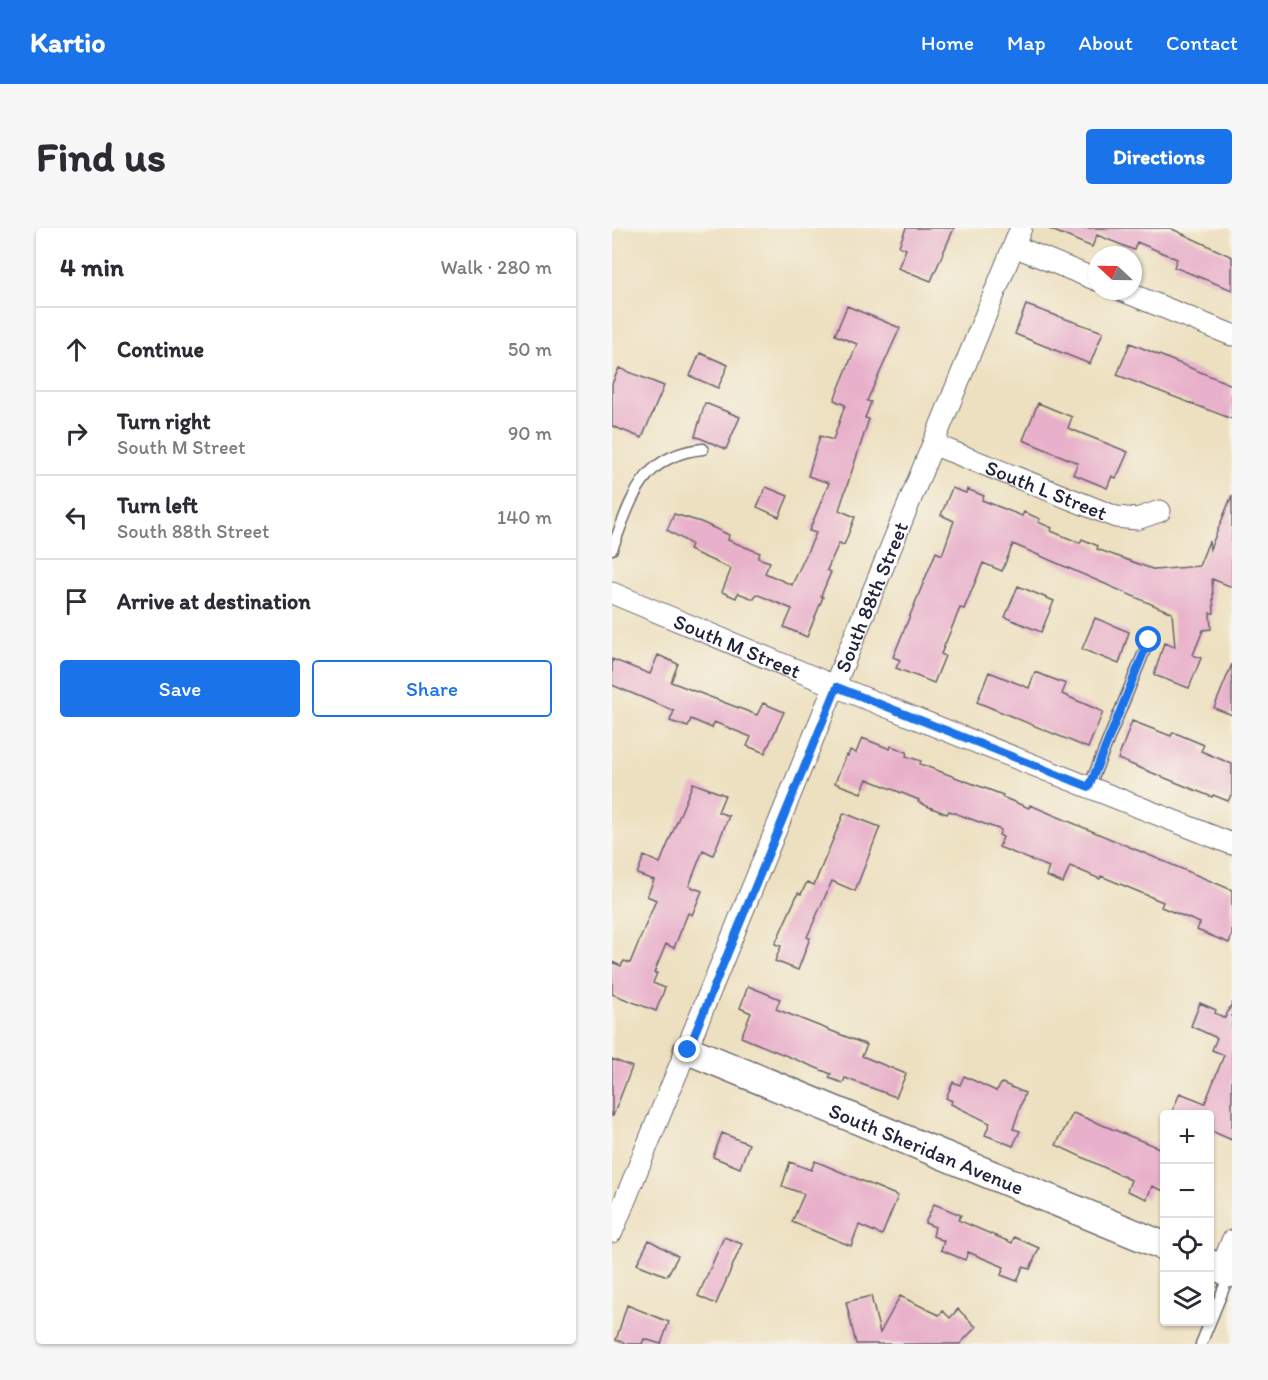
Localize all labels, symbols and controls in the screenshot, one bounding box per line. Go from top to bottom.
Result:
text: Kartio [30,25,105,59]
text: Home [921,30,974,55]
text: Map [1007,30,1046,55]
text: About [1079,30,1133,55]
text: Contact [1166,30,1238,55]
button: Directions [1086,129,1232,184]
text: Find us [36,131,166,182]
north arrow [1088,246,1142,300]
text: 4 min [60,251,124,283]
text: Walk · 280 m [440,255,552,279]
icon: ahead [60,333,93,366]
text: Continue [117,336,204,363]
text: 50 m [508,337,552,361]
text: Turn right [117,408,211,435]
icon: right [60,417,93,450]
text: 90 m [508,421,552,445]
text: South M Street [117,435,246,459]
street label: South L Street [982,454,1111,525]
text: Turn left [117,492,198,519]
icon: left [60,501,93,534]
text: 140 m [497,505,552,529]
street label: South 88th Street [829,518,913,676]
text: South 88th Street [117,519,270,543]
icon: arrive [60,585,93,618]
text: Arrive at destination [117,588,311,615]
street label: South M Street [670,608,805,683]
route start [1135,626,1161,652]
button: Save [60,660,300,717]
button: Share [312,660,552,717]
route end [674,1036,700,1062]
street label: South Sheridan Avenue [825,1097,1028,1199]
map controls [1160,1110,1214,1326]
button: + [1160,1110,1214,1164]
button: − [1160,1164,1214,1218]
button: locate [1160,1218,1214,1272]
button: layers [1160,1272,1214,1326]

